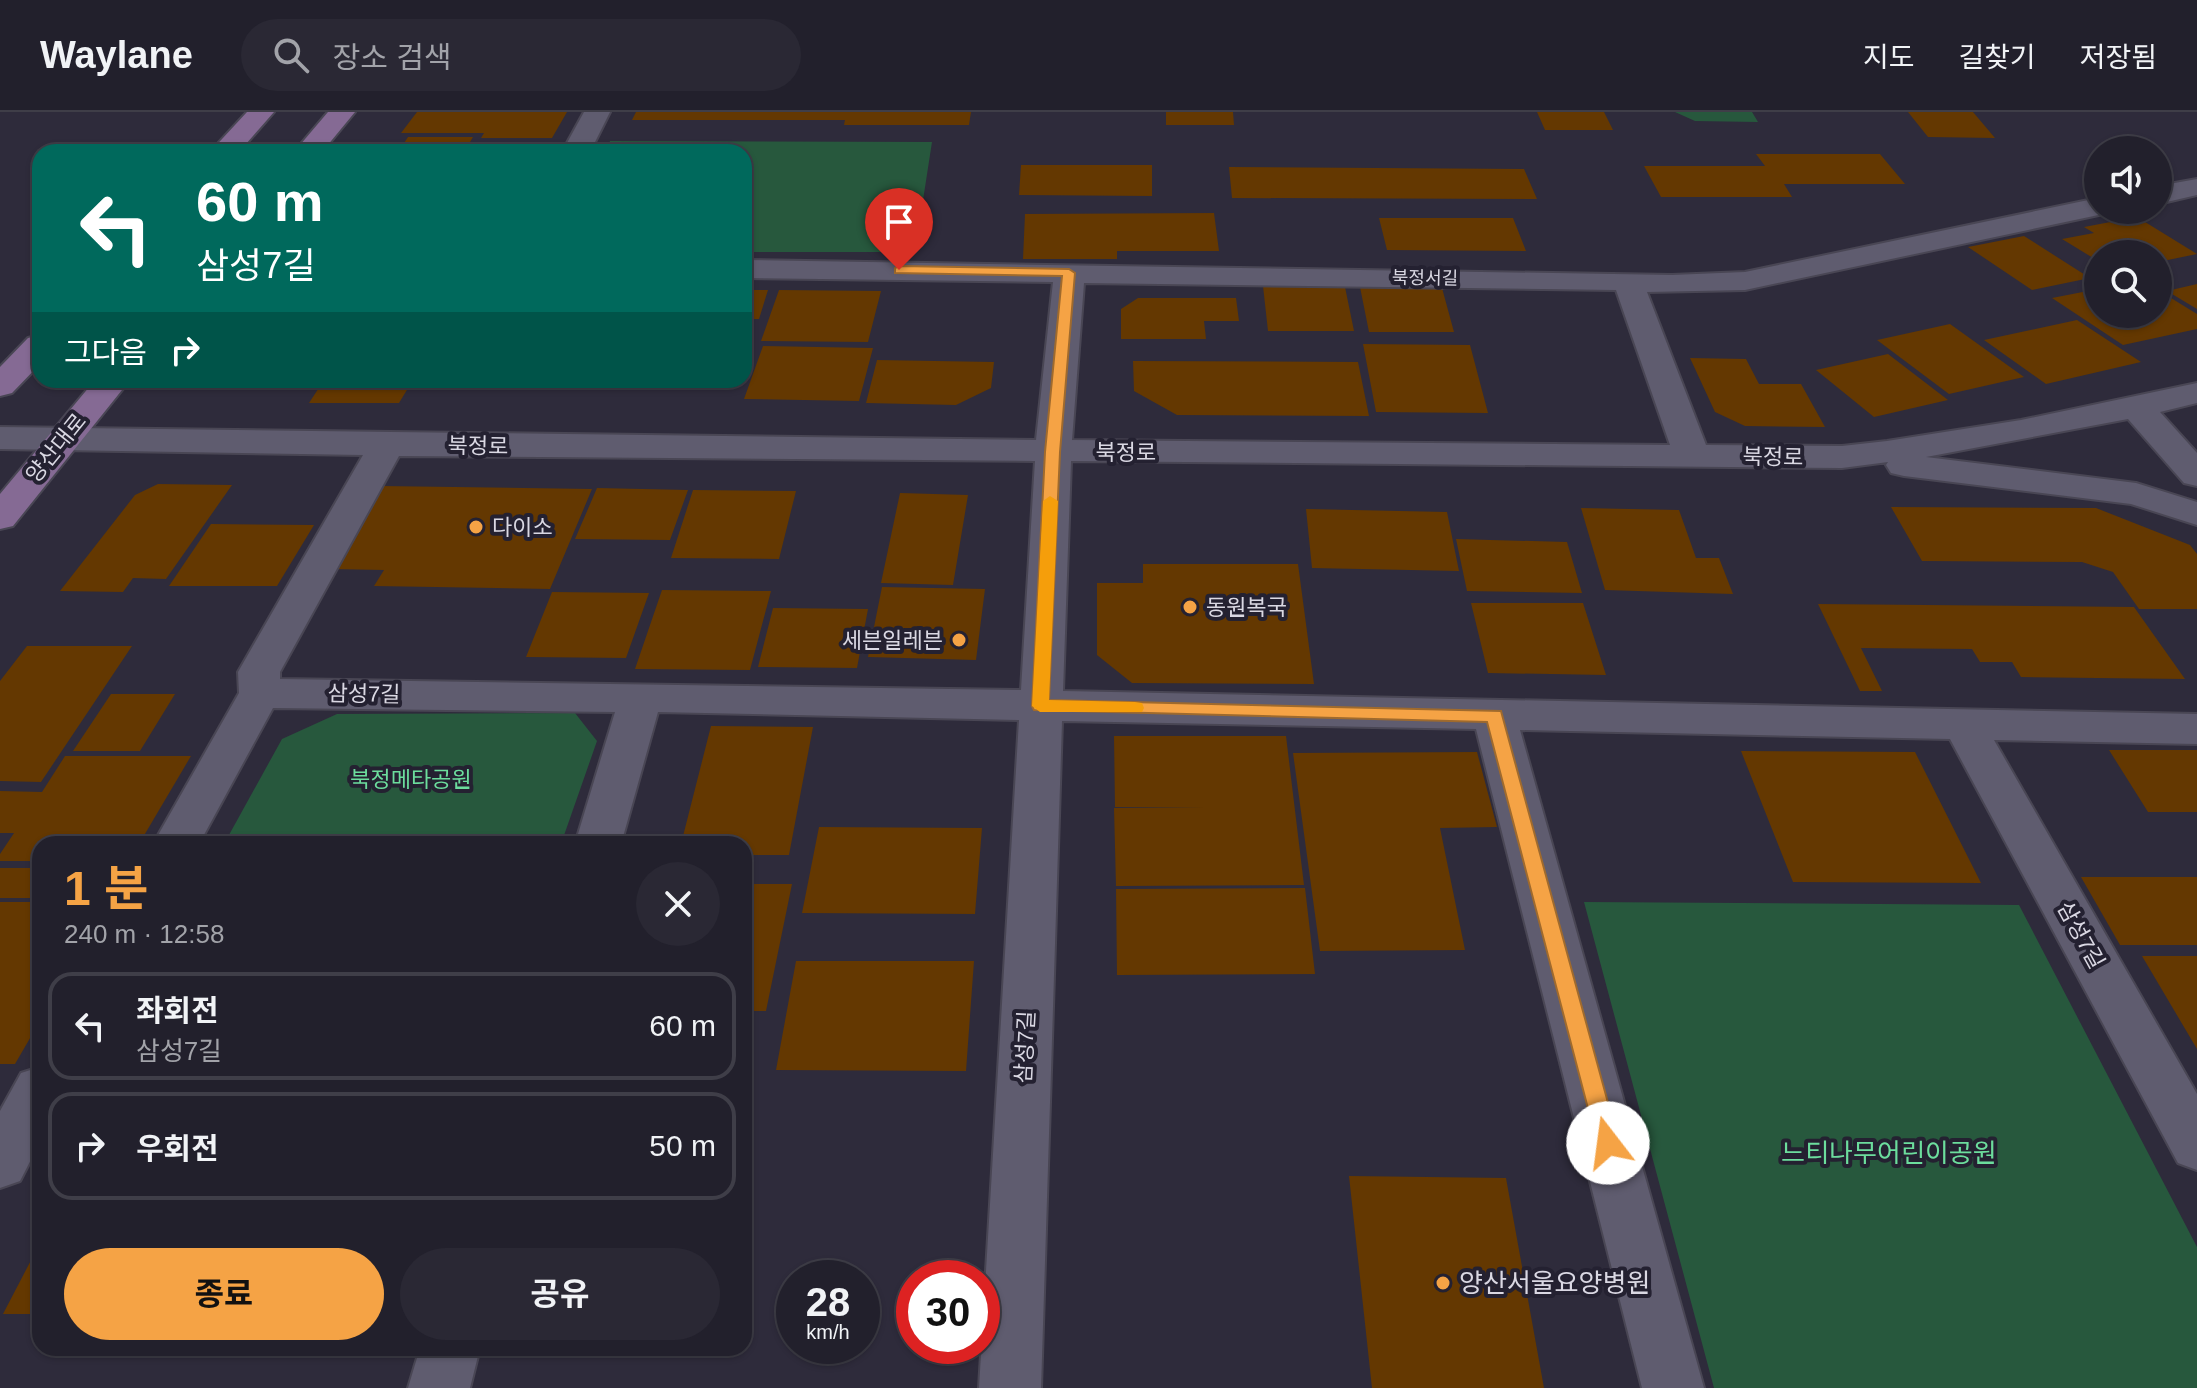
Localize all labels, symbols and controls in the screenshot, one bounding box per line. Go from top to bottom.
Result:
search box [241,19,801,91]
icon: search [269,33,313,77]
text: Waylane [40,34,193,76]
text: 장소 검색 [333,41,452,74]
text: 지도 [1863,42,1914,73]
text: 길찾기 [1958,42,2036,73]
text: 저장됨 [2080,42,2157,73]
map controls [2084,136,2172,328]
button: sound [2084,136,2172,224]
text: 60 m [196,170,324,233]
icon: left [64,176,168,280]
pin [865,188,933,270]
icon: arrive [877,200,921,244]
button: search [2084,240,2172,328]
text: 삼성7길 [196,245,315,286]
street label: 북정서길 [1392,267,1458,289]
icon: right [163,328,207,372]
text: 그다음 [64,336,147,369]
street label: 양산대로 [21,409,91,487]
street label: 북정로 [447,433,509,459]
street label: 북정로 [1096,440,1156,465]
street label: 북정로 [1742,444,1804,470]
place label: 다이소 [492,515,553,540]
marker: 다이소 [467,518,485,536]
place label: 동원복국 [1206,595,1287,620]
marker: 동원복국 [1181,598,1199,616]
place label: 세븐일레븐 [842,628,943,653]
marker: 세븐일레븐 [950,631,968,649]
street label: 삼성7길 [327,681,401,707]
park label: 북정메타공원 [350,767,472,792]
text: 1 분 [64,862,148,915]
button: close [636,862,720,946]
street label: 삼성7길 [2052,897,2110,973]
text: 240 m · 12:58 [64,919,224,949]
text: 좌회전 [136,994,219,1027]
icon: left [68,1004,112,1048]
text: 60 m [649,1009,716,1042]
street label: 삼성7길 [1011,1010,1039,1084]
text: 삼성7길 [136,1036,222,1066]
position arrow [1566,1101,1650,1185]
icon: right [68,1124,112,1168]
text: 50 m [649,1129,716,1162]
text: 우회전 [136,1132,219,1165]
park label: 느티나무어린이공원 [1781,1138,1997,1168]
button: 종료 [64,1248,384,1340]
button: 공유 [400,1248,720,1340]
speed limit sign: 30 [896,1260,1000,1364]
place label: 양산서울요양병원 [1459,1268,1650,1298]
marker: 양산서울요양병원 [1434,1274,1452,1292]
text: 28 [806,1280,850,1324]
text: km/h [806,1321,850,1343]

